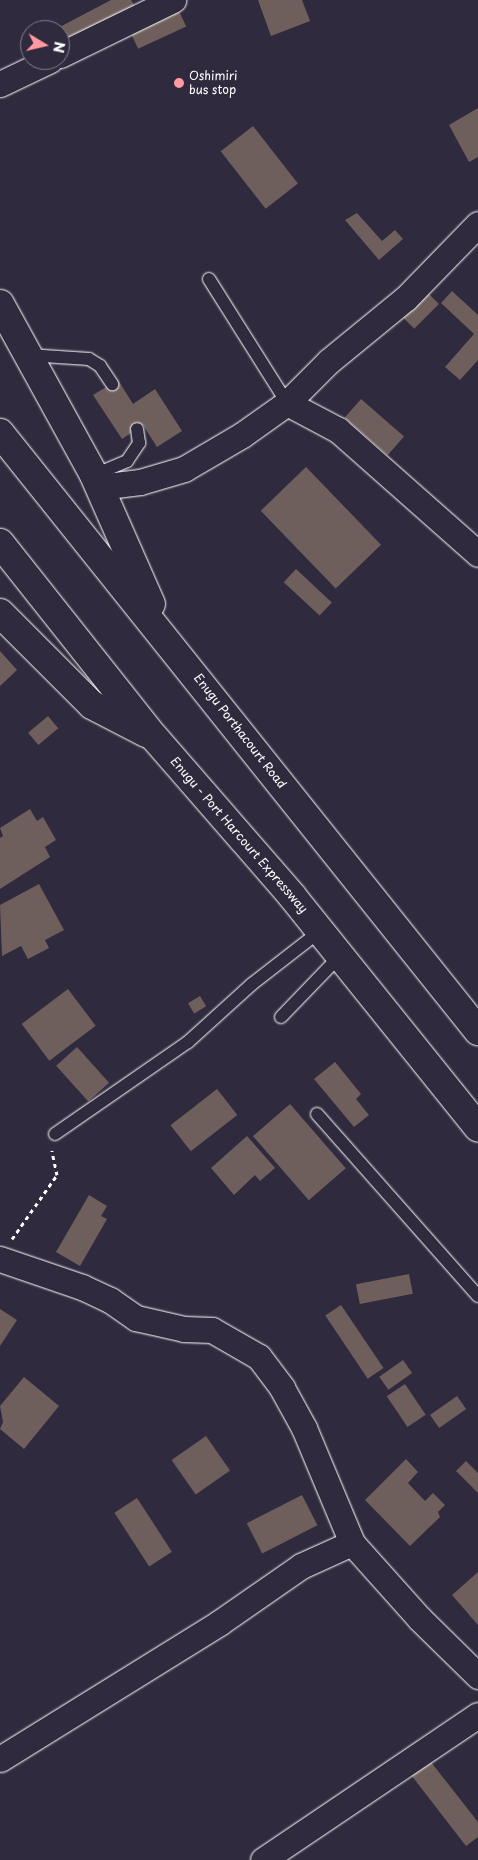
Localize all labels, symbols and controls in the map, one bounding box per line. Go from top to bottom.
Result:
north arrow [20,20,70,70]
text: N [48,40,71,54]
place label: Oshimiri bus stop [189,69,238,97]
marker: Oshimiri bus stop [173,77,185,89]
street label: Enugu Porthacourt Road [191,671,289,791]
street label: Enugu - Port Harcourt Expressway [167,754,311,916]

